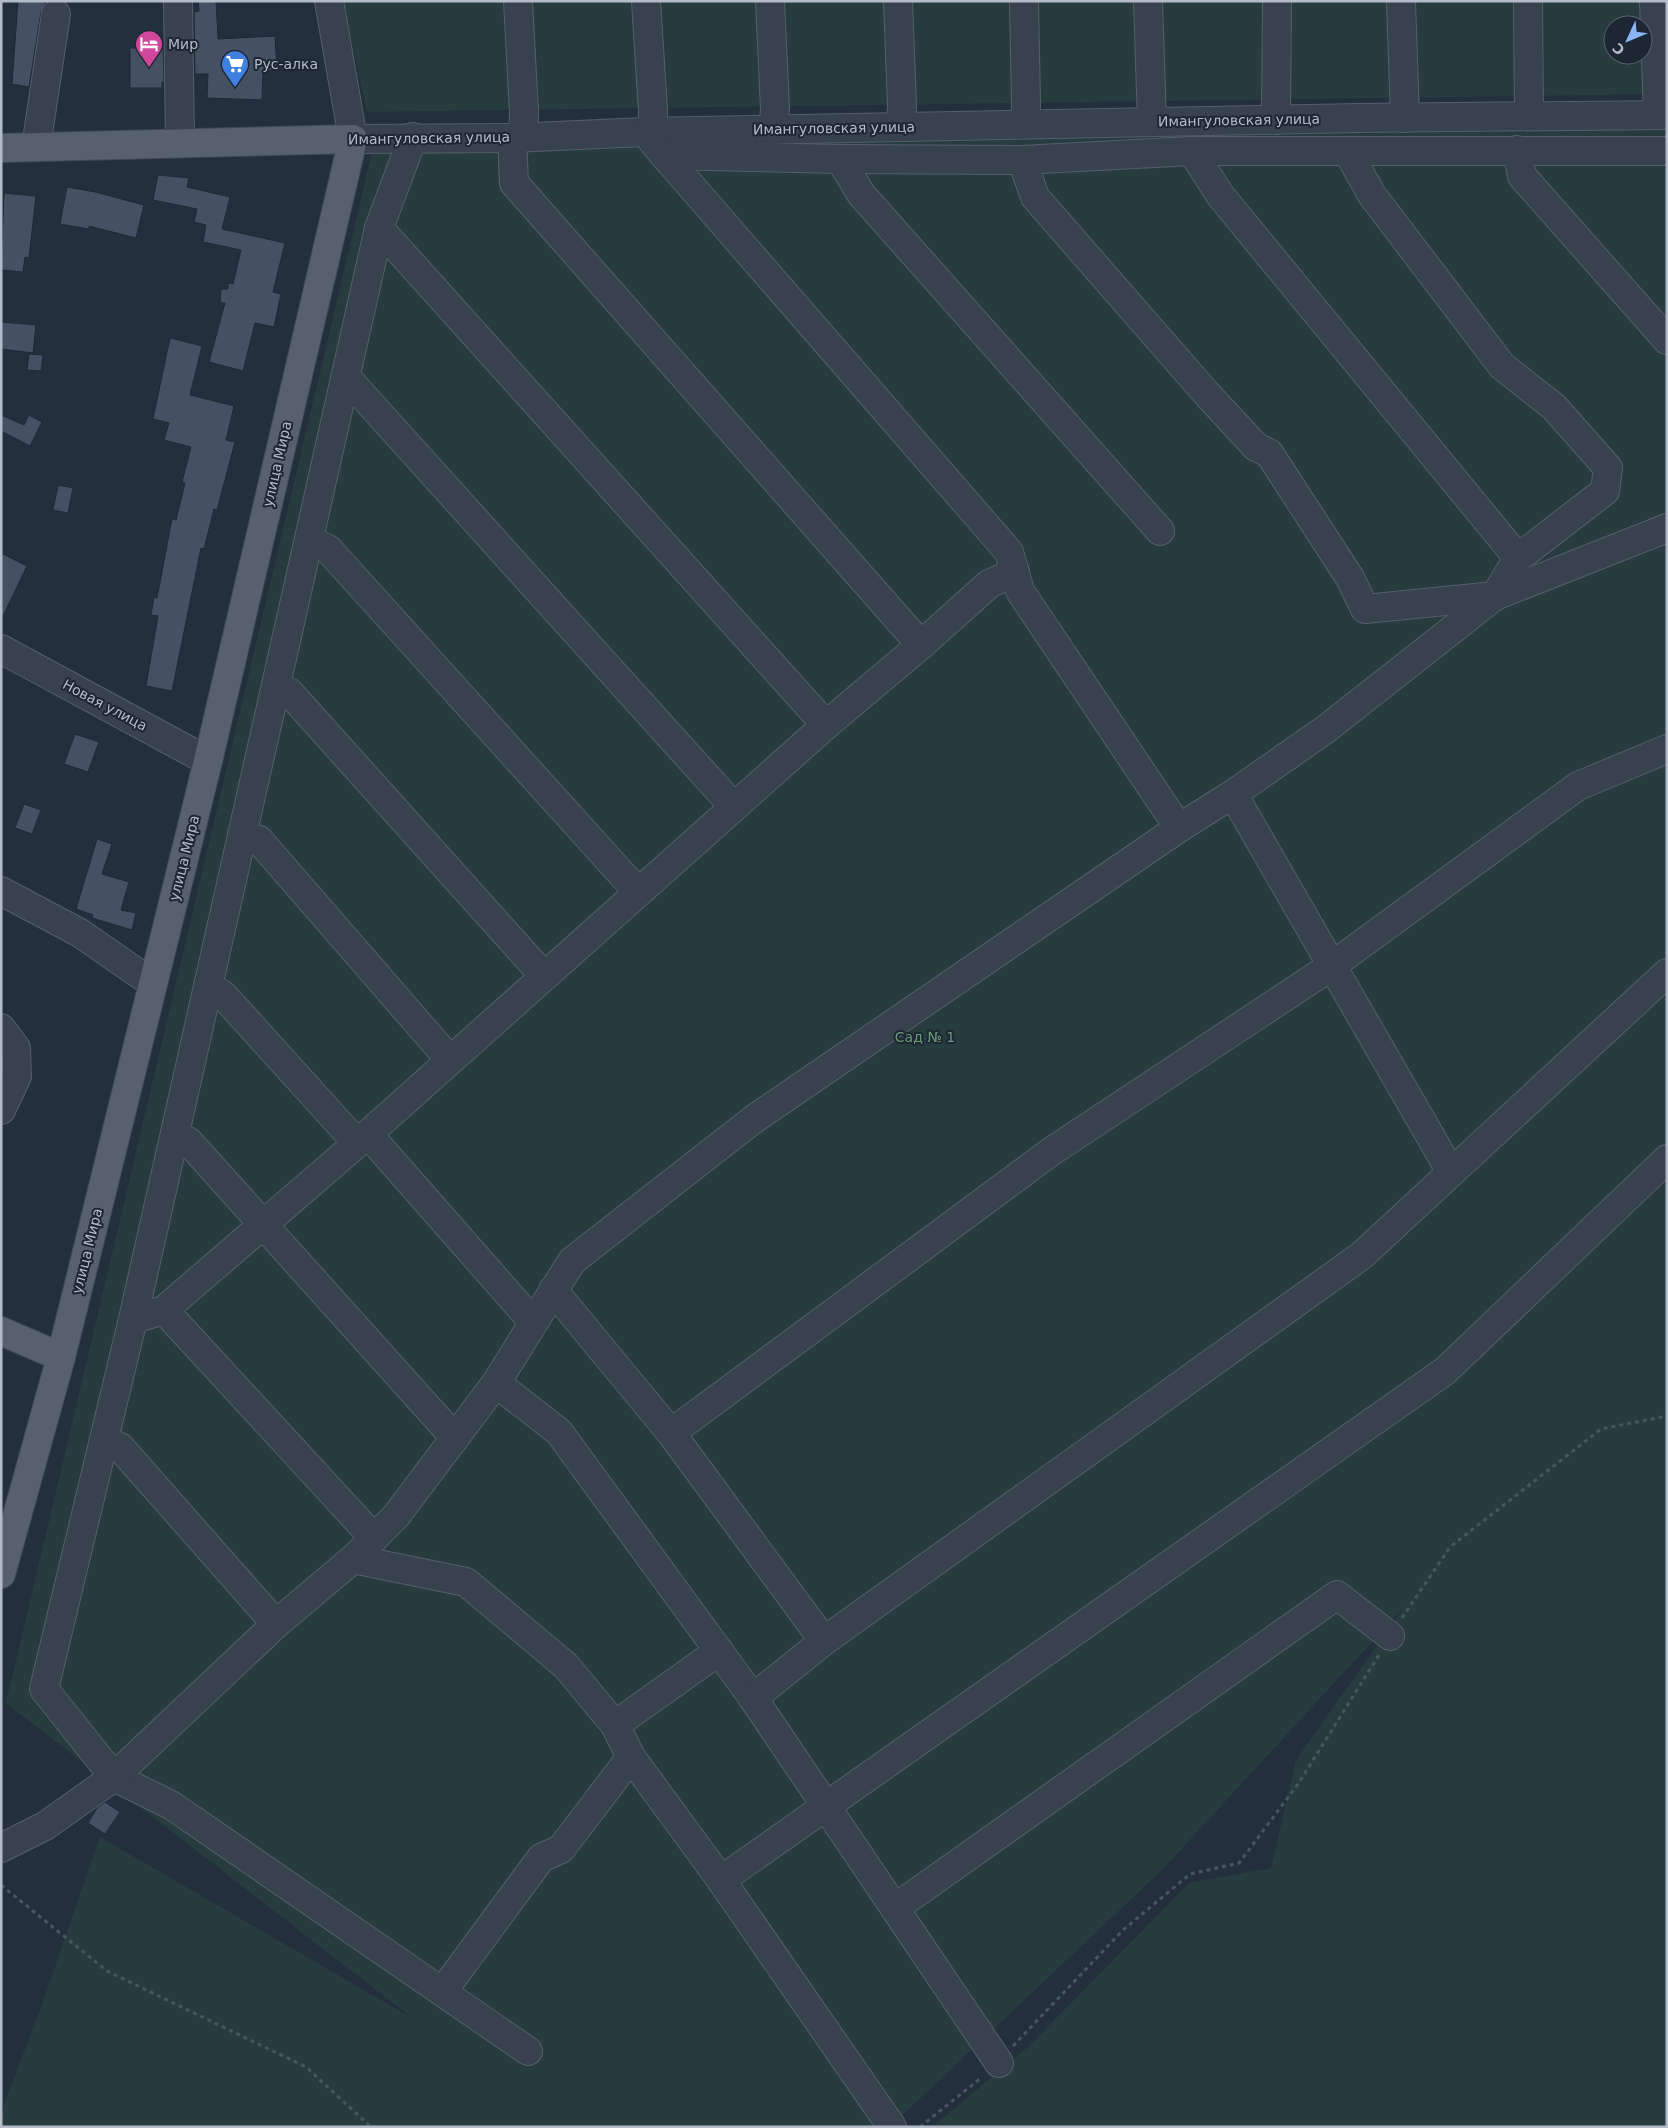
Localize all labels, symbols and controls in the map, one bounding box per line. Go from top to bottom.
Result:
north arrow [1603,15,1653,65]
hotel icon: Мир [134,29,164,68]
place label: Мир [168,36,198,52]
text: С [1609,40,1628,58]
supermarket icon: Рус-алка [220,49,250,88]
place label: Рус-алка [254,56,318,72]
street label: Имангуловская улица [1158,111,1320,129]
street label: Имангуловская улица [753,119,915,137]
street label: Имангуловская улица [348,129,510,147]
street label: улица Мира [259,420,295,508]
street label: Новая улица [60,676,150,734]
street label: улица Мира [166,814,202,902]
park label: Сад № 1 [895,1029,955,1045]
street label: улица Мира [69,1207,105,1295]

